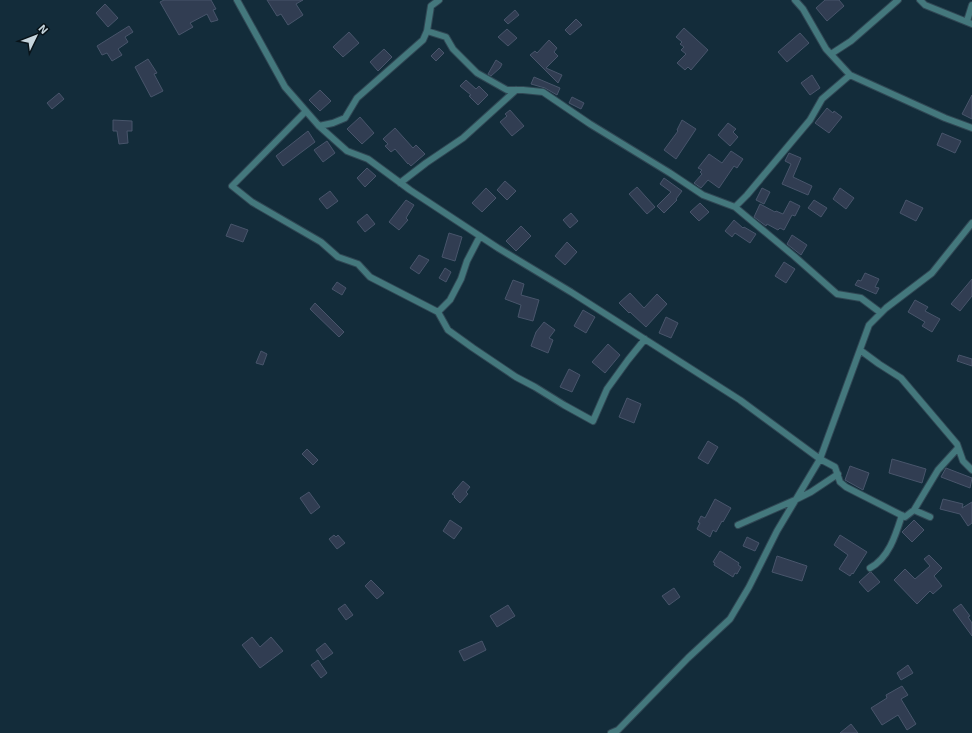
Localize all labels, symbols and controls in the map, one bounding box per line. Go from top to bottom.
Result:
north arrow [16,16,56,56]
text: N [36,21,51,36]

